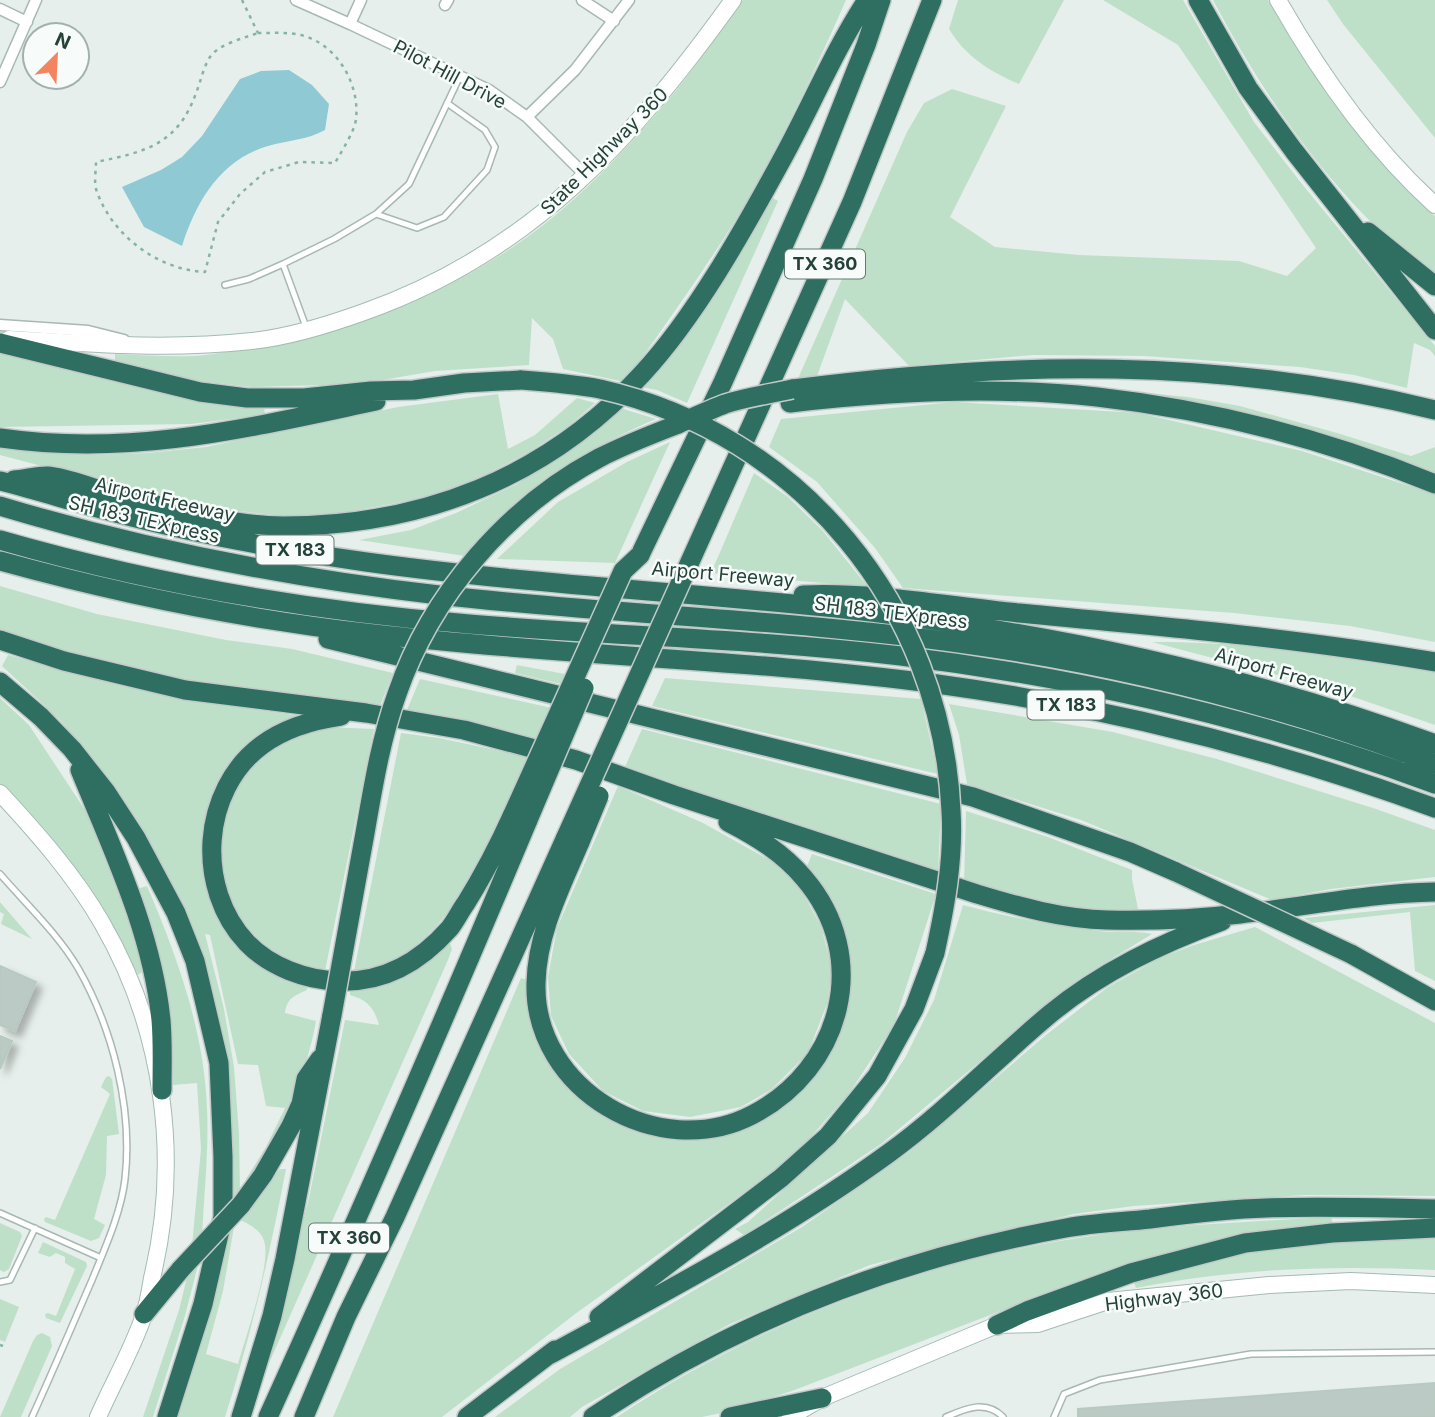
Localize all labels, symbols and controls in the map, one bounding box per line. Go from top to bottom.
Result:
north arrow [21,21,91,91]
text: N [51,27,74,54]
street label: Pilot Hill Drive [389,35,510,114]
street label: State Highway 360 [536,83,673,220]
road number: TX 360 [785,250,865,278]
street label: Airport Freeway [93,472,238,527]
street label: SH 183 TEXpress [66,491,222,548]
road number: TX 183 [256,536,334,564]
street label: Airport Freeway [651,557,796,592]
street label: SH 183 TEXpress [813,592,969,633]
street label: Airport Freeway [1212,643,1356,704]
road number: TX 183 [1028,690,1104,720]
road number: TX 360 [309,1224,389,1252]
street label: Highway 360 [1104,1279,1225,1316]

